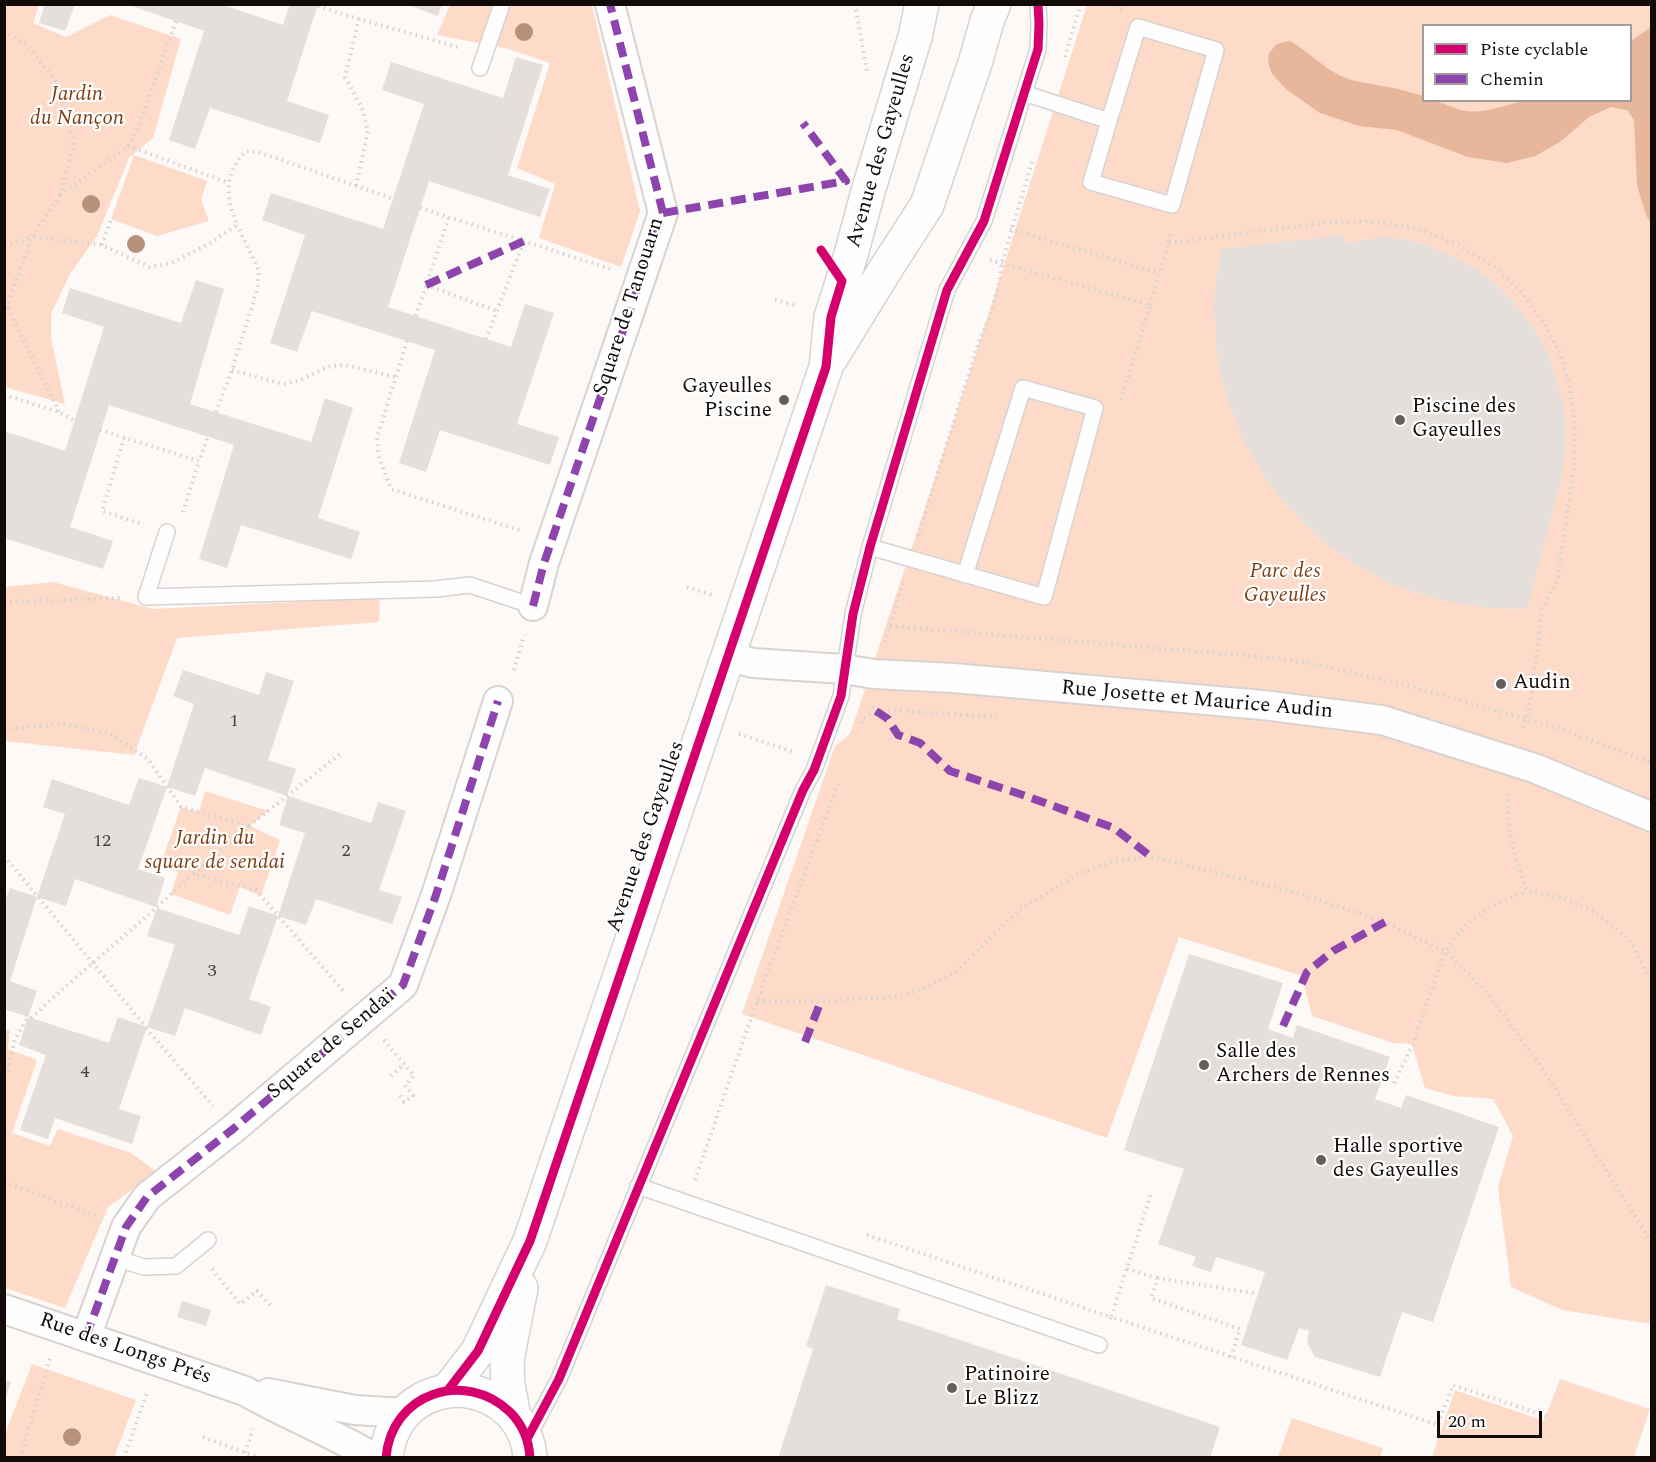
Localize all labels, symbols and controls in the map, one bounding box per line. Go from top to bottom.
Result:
legend [1422,24,1632,102]
text: Piste cyclable [1480,36,1588,63]
street label: Avenue des Gayeulles [842,51,922,251]
text: Chemin [1480,66,1544,93]
park label: Jardin du Nançon [30,83,124,133]
street label: Square de Tanouarn [589,215,671,399]
place label: Gayeulles Piscine [682,375,772,425]
marker: Gayeulles Piscine [777,393,791,407]
place label: Piscine des Gayeulles [1412,395,1516,445]
marker: Piscine des Gayeulles [1393,413,1407,427]
park label: Parc des Gayeulles [1244,560,1326,610]
place label: Audin [1513,671,1571,697]
street label: Rue Josette et Maurice Audin [1060,677,1334,725]
marker: Audin [1494,677,1508,691]
house number: 1 [230,711,238,733]
street label: Avenue des Gayeulles [602,738,692,936]
park label: Jardin du square de sendai [145,827,285,877]
house number: 12 [93,831,111,853]
house number: 2 [342,841,350,863]
house number: 3 [208,961,216,983]
street label: Square de Sendaï [263,984,401,1106]
place label: Salle des Archers de Rennes [1216,1040,1390,1090]
marker: Salle des Archers de Rennes [1197,1058,1211,1072]
house number: 4 [81,1062,89,1084]
place label: Halle sportive des Gayeulles [1333,1135,1463,1185]
marker: Halle sportive des Gayeulles [1314,1153,1328,1167]
street label: Rue des Longs Prés [36,1309,214,1391]
place label: Patinoire Le Blizz [964,1363,1050,1413]
marker: Patinoire Le Blizz [945,1381,959,1395]
scale bar [1440,1399,1545,1437]
text: 20 m [1448,1408,1486,1435]

